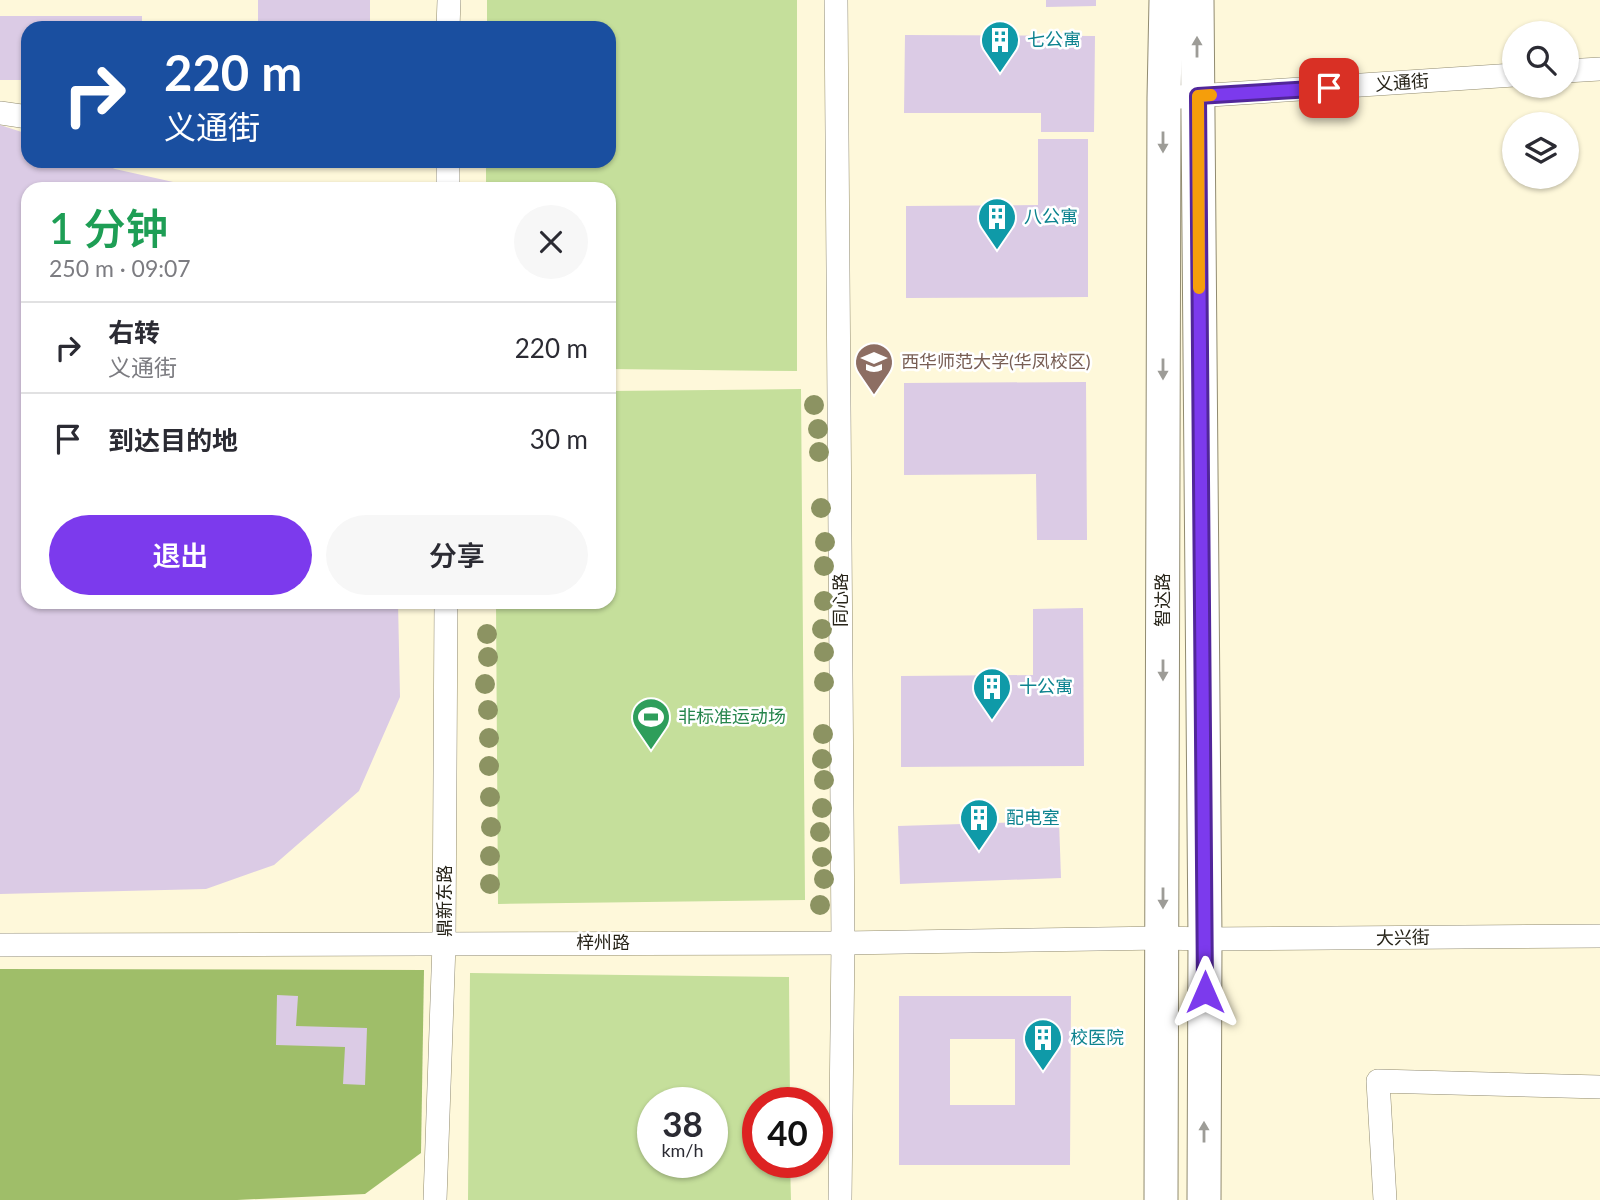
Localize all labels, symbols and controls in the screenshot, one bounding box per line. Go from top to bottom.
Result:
building icon: 七公寓 [979,19,1021,74]
map controls [1502,21,1579,189]
button: search [1502,21,1579,98]
place label: 七公寓 [1027,28,1081,50]
one-way arrow [1191,36,1203,58]
text: 220 m [164,43,302,101]
icon: right [49,49,140,140]
pin [1299,58,1359,118]
icon: arrive [1310,69,1348,107]
street label: 义通街 [1374,69,1430,95]
text: 义通街 [164,107,260,146]
button: layers [1502,112,1579,189]
one-way arrow [1158,131,1169,153]
building icon: 八公寓 [976,196,1018,251]
text: 1 分钟 [49,203,168,253]
button: close [514,205,588,279]
place label: 八公寓 [1024,205,1078,227]
text: 250 m · 09:07 [49,254,191,282]
text: 右转 [108,316,160,348]
icon: right [49,329,87,367]
text: 220 m [515,332,588,364]
school or university icon: 西华师范大学(华凤校区) [853,341,895,396]
place label: 西华师范大学(华凤校区) [901,350,1091,372]
text: 义通街 [108,353,177,381]
one-way arrow [1157,358,1169,380]
icon: arrive [49,420,87,458]
text: 30 m [530,423,588,455]
text: 到达目的地 [108,424,238,456]
button: 退出 [49,515,312,595]
button: 分享 [326,515,588,595]
street label: 同心路 [829,573,851,627]
street label: 智达路 [1151,573,1173,627]
one-way arrow [1157,659,1169,681]
building icon: 十公寓 [971,666,1013,721]
place label: 十公寓 [1019,675,1073,697]
sports icon: 非标准运动场 [630,696,672,751]
place label: 非标准运动场 [678,705,786,727]
building icon: 配电室 [958,797,1000,852]
place label: 配电室 [1006,806,1060,828]
street label: 鼎新东路 [433,865,455,937]
one-way arrow [1157,887,1169,909]
street label: 大兴街 [1376,926,1430,948]
street label: 梓州路 [576,931,630,953]
position arrow [1168,955,1242,1029]
building icon: 校医院 [1022,1017,1064,1072]
place label: 校医院 [1070,1026,1124,1048]
speed limit sign: 40 [742,1087,833,1178]
text: 38 [662,1102,703,1144]
one-way arrow [1198,1121,1210,1143]
text: km/h [661,1139,704,1161]

